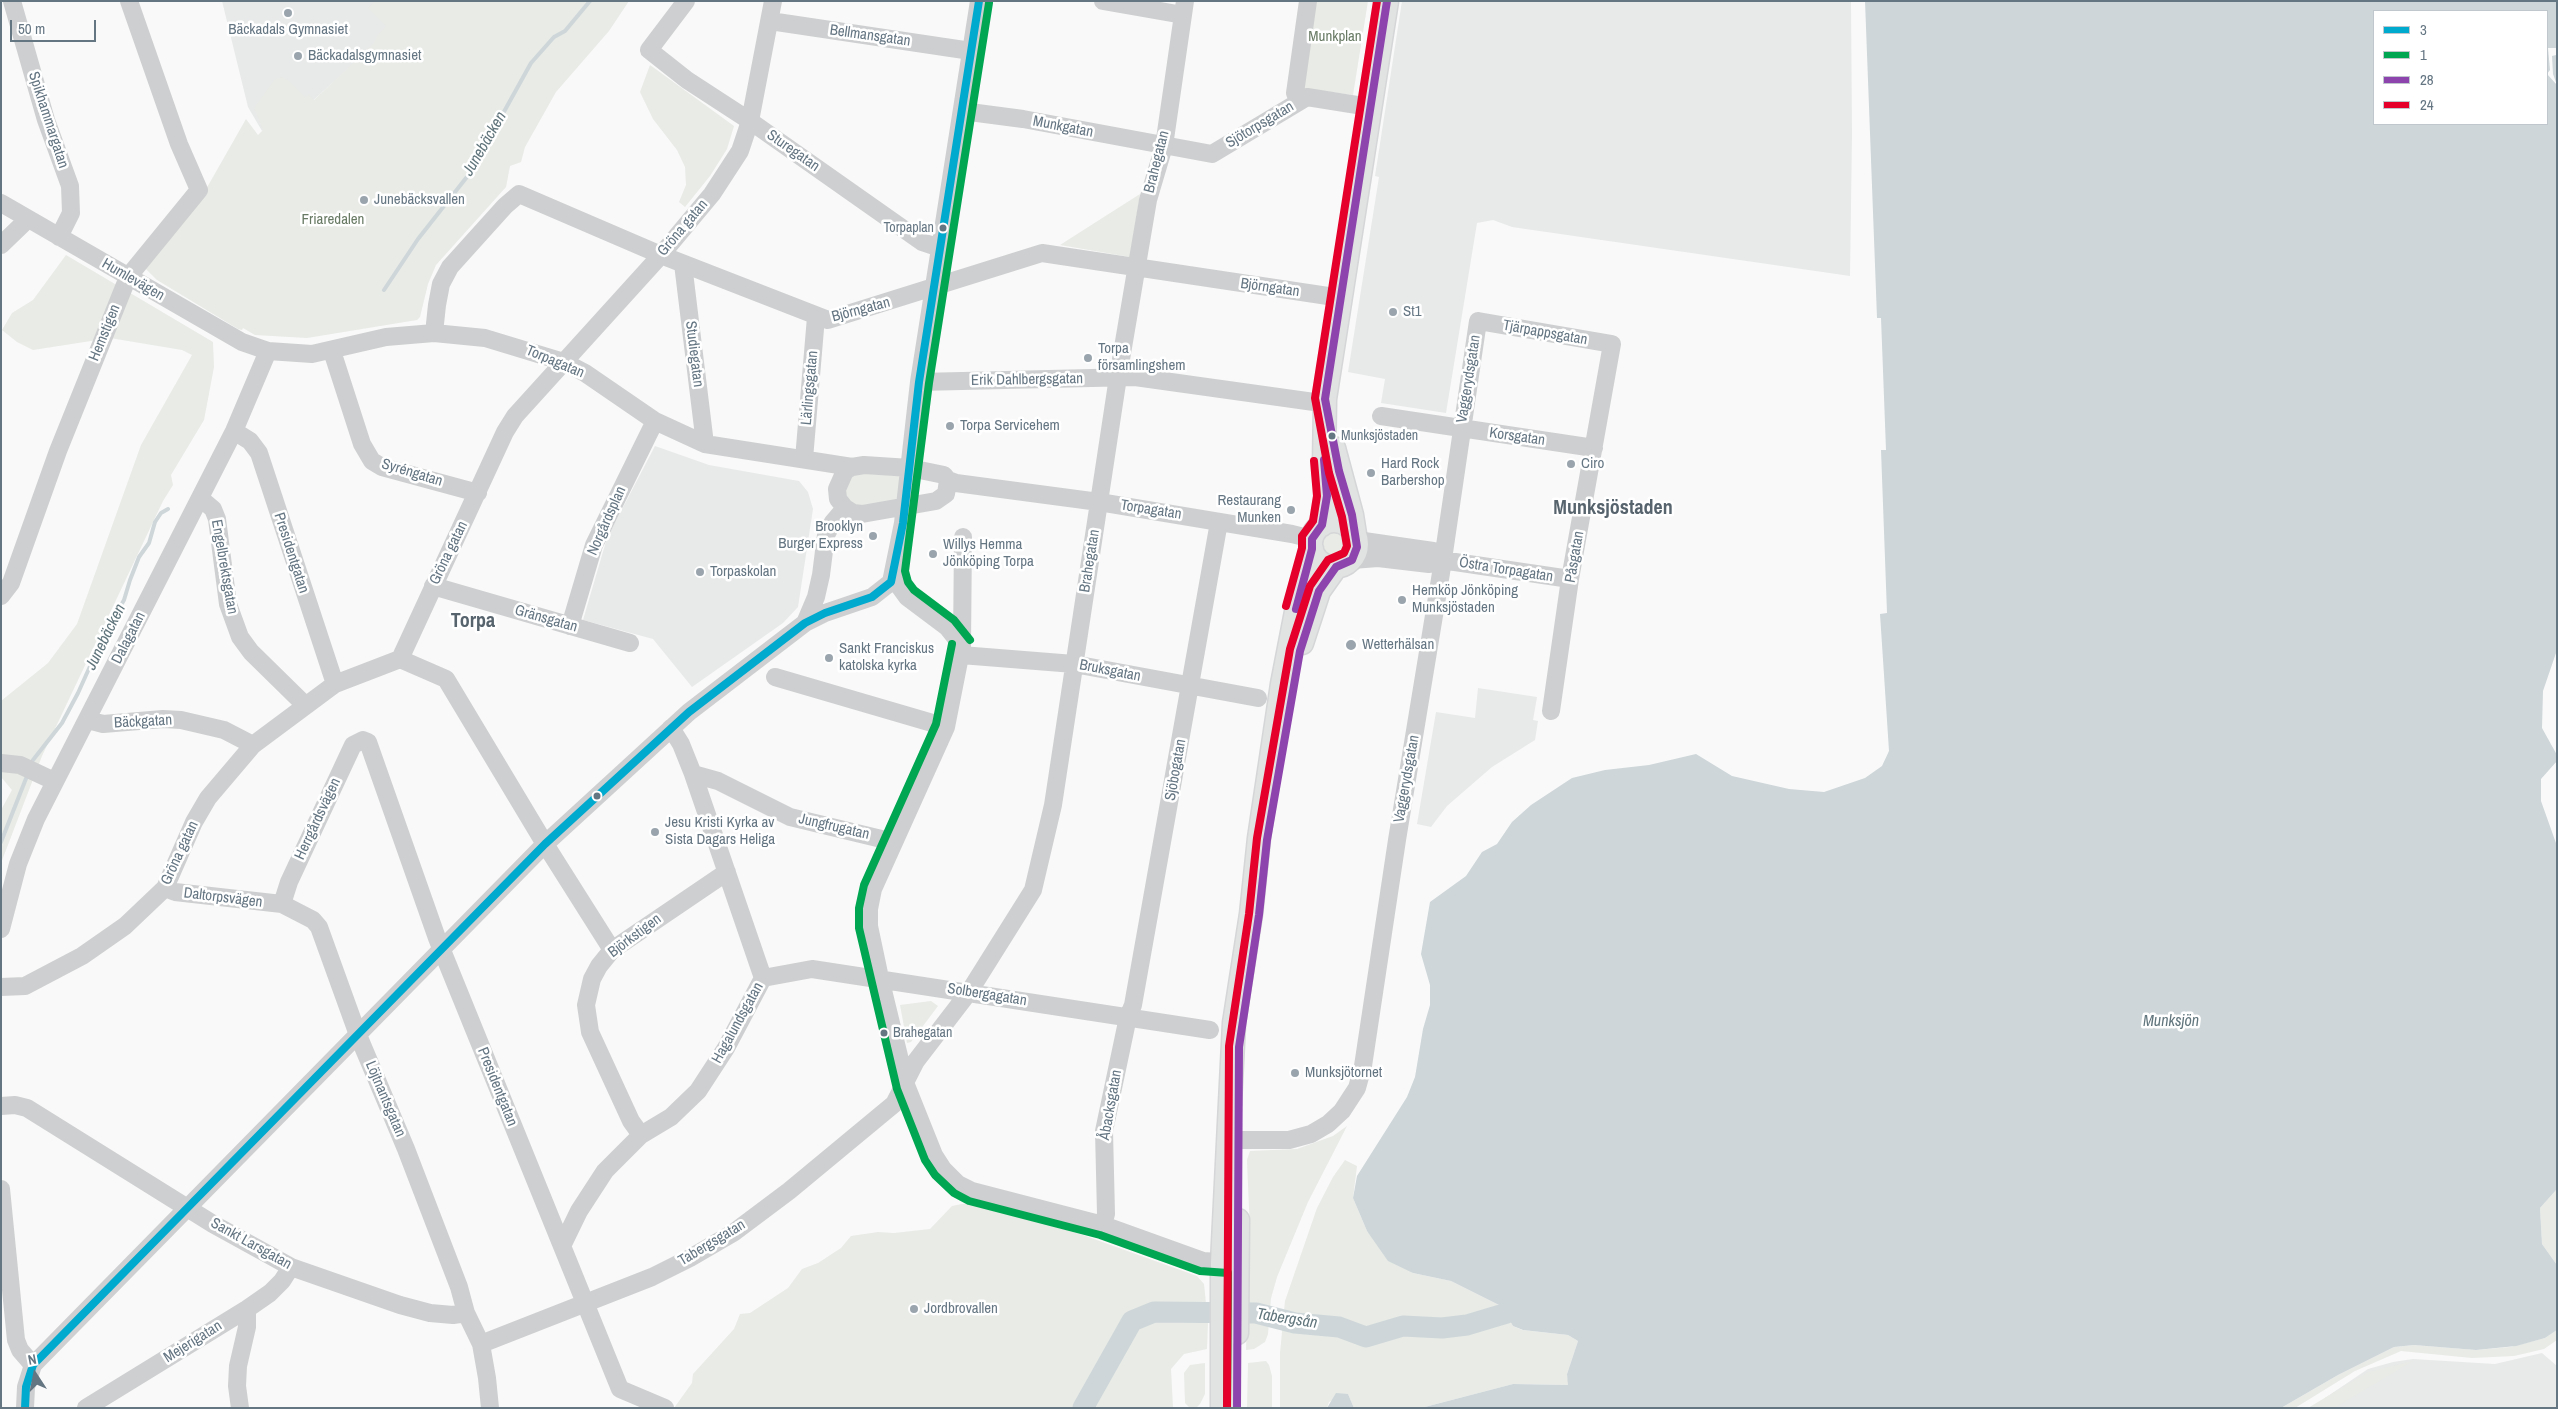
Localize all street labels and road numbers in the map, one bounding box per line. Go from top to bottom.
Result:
street label: Bellmansgatan [828,21,912,51]
street label: Spikhammargatan [24,69,72,171]
street label: Sjötorpsgatan [1223,98,1297,152]
street label: Munkgatan [1031,112,1095,142]
street label: Sturegatan [763,126,823,176]
street label: Brahegatan [1141,129,1173,195]
street label: Gröna gatan [654,196,712,260]
street label: Humlevägen [99,255,167,305]
street label: Björngatan [1239,275,1301,301]
street label: Björngatan [830,294,892,326]
street label: Hemstigen [86,302,124,364]
street label: Tjärpappsgatan [1501,317,1589,349]
street label: Studiegatan [681,320,707,388]
street label: Vaggerydsgatan [1453,334,1485,424]
street label: Torpagatan [523,342,587,382]
street label: Lärlingsgatan [798,350,822,426]
street label: Erik Dahlbergsgatan [971,370,1083,390]
street label: Korsgatan [1488,424,1546,450]
street label: Syréngatan [379,455,445,491]
street label: Norgårdsplan [584,484,630,558]
street label: Torpagatan [1119,496,1183,524]
street label: Presidentgatan [270,511,312,595]
street label: Engelbrektsgatan [207,518,241,616]
street label: Gröna gatan [426,518,472,588]
street label: Brahegatan [1076,528,1104,594]
street label: Påsgatan [1562,530,1588,584]
street label: Östra Torpagatan [1458,554,1554,586]
street label: Gränsgatan [513,601,579,637]
street label: Dalagatan [108,609,150,667]
street label: Bruksgatan [1078,656,1142,686]
street label: Bäckgatan [114,711,172,733]
street label: Vaggerydsgatan [1390,734,1424,824]
street label: Sjöbogatan [1162,738,1190,802]
street label: Herrgårdsvägen [291,775,345,863]
street label: Jungfrugatan [797,810,871,844]
street label: Gröna gatan [157,818,203,888]
street label: Daltorpsvägen [183,884,263,912]
street label: Björkstigen [605,910,665,962]
street label: Hagalundsgatan [708,979,768,1067]
street label: Solbergagatan [946,980,1028,1010]
street label: Presidentgatan [473,1045,521,1129]
street label: Löjtnantsgatan [361,1058,409,1140]
street label: Åbacksgatan [1096,1068,1126,1142]
street label: Sankt Larsgatan [207,1214,295,1274]
street label: Tabergsgatan [675,1216,749,1270]
street label: Mejerigatan [161,1317,225,1367]

